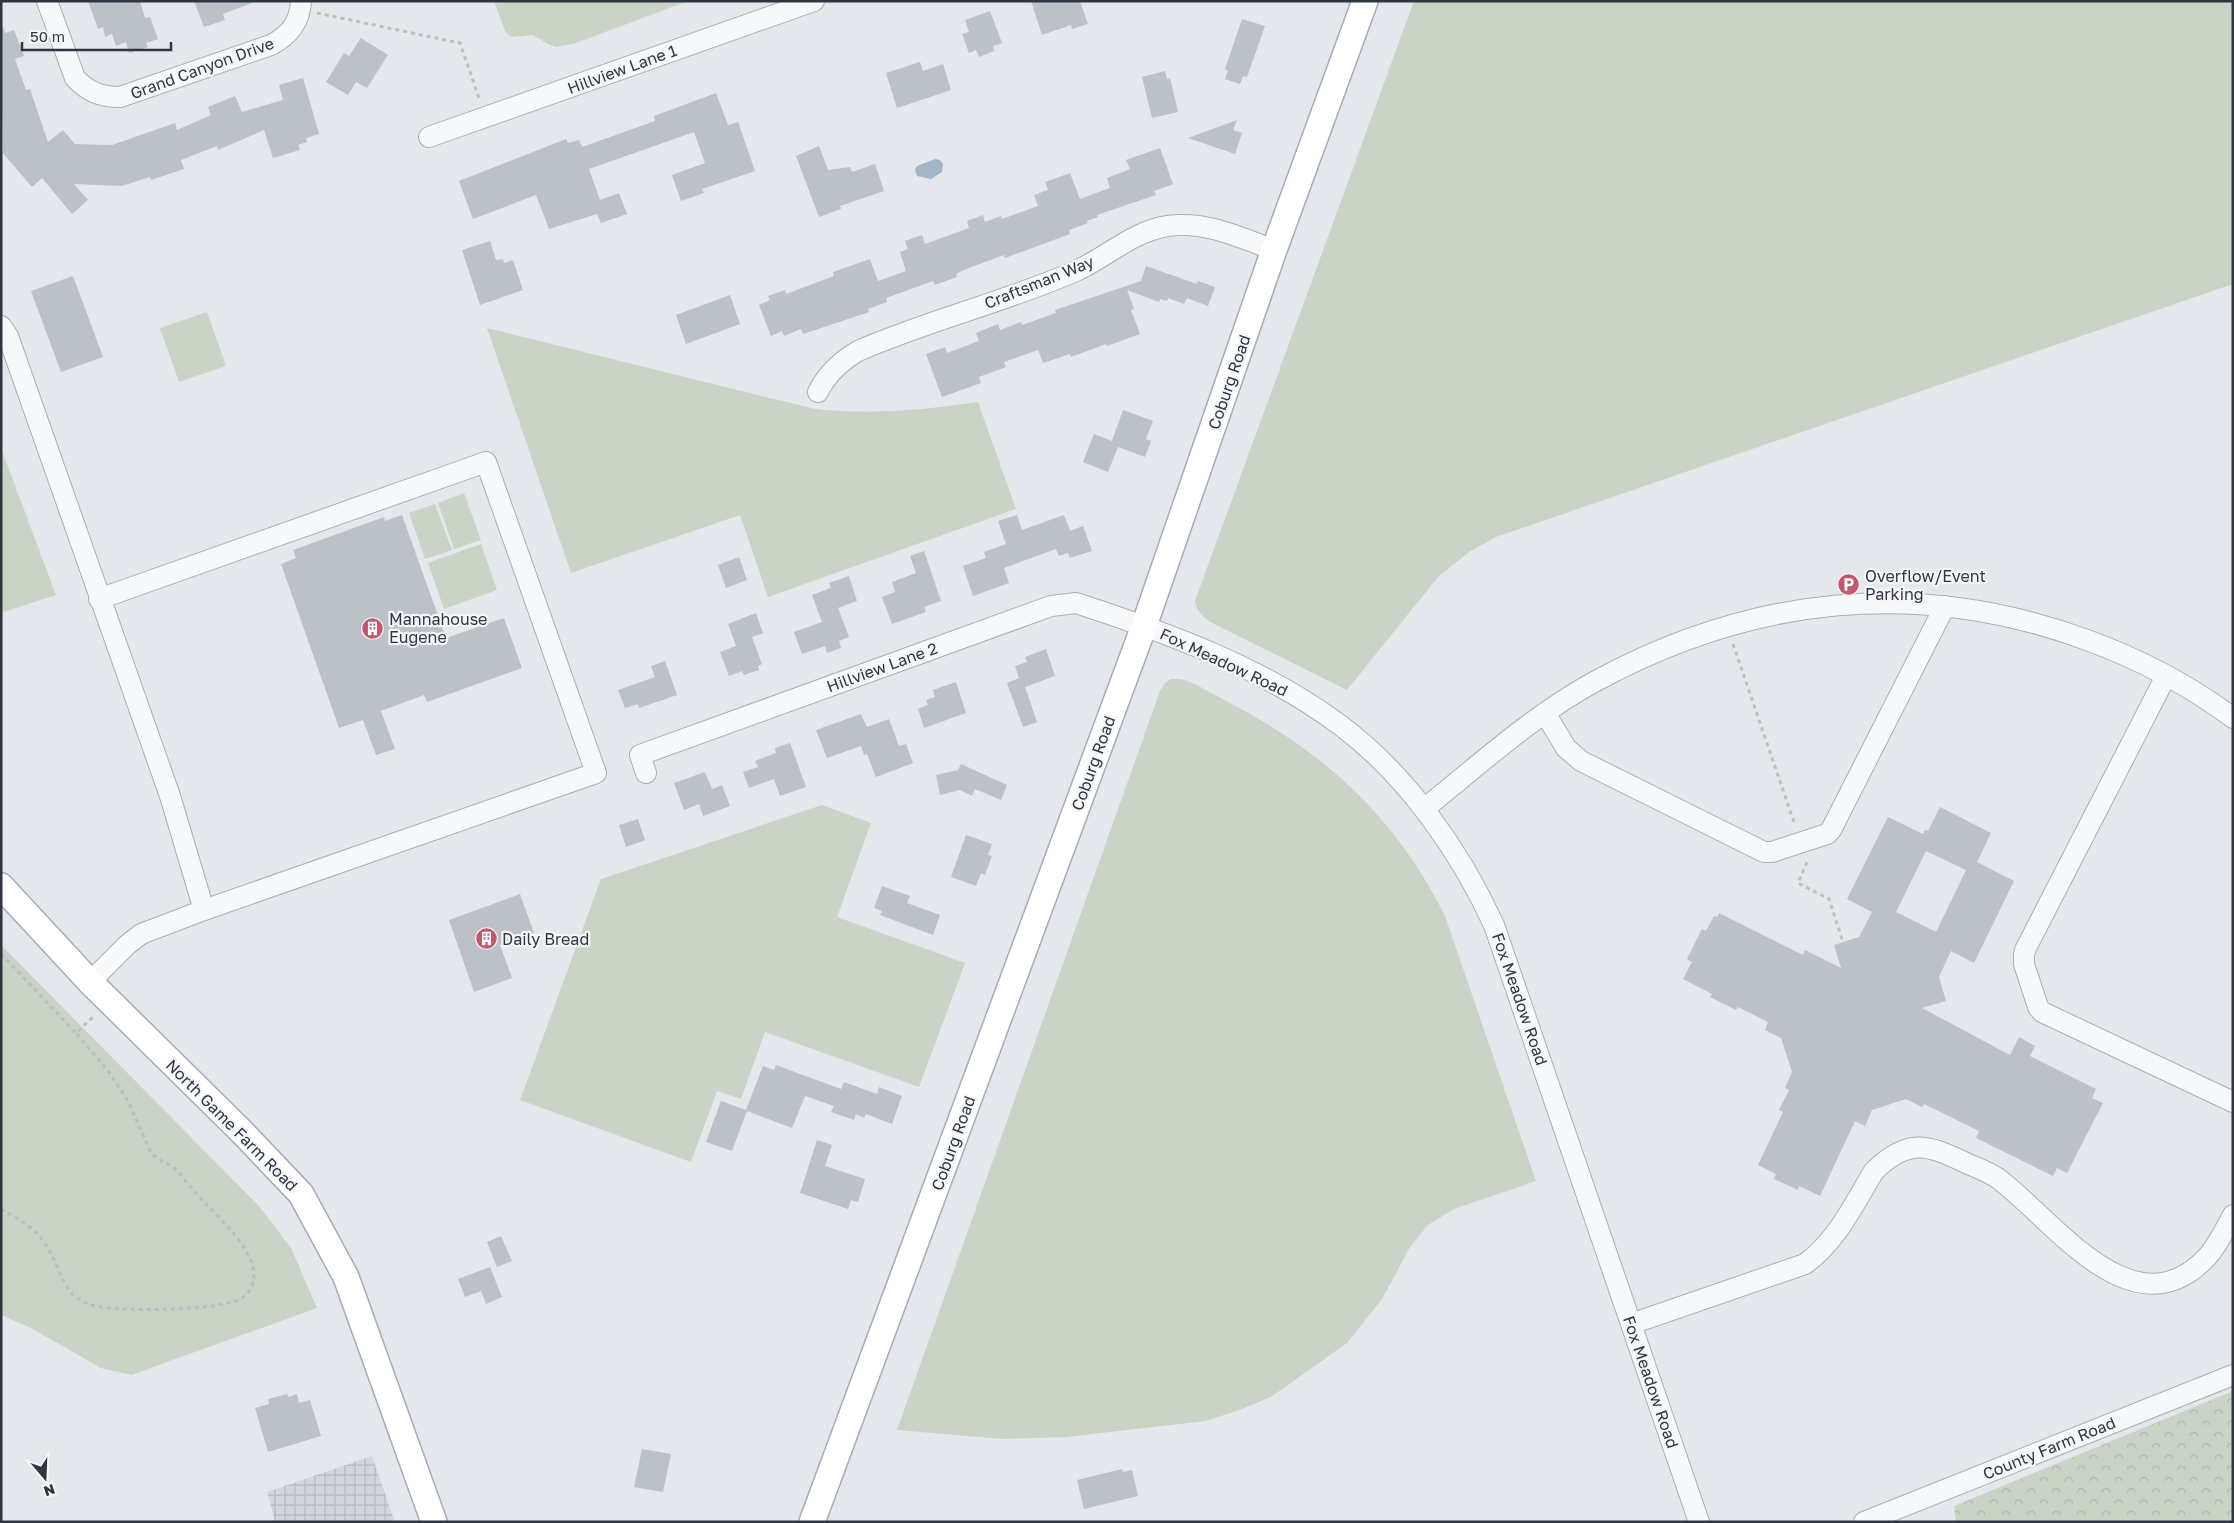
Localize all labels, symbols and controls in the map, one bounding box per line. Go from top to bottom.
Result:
scale bar [22,20,171,52]
text: 50 m [30,27,65,45]
street label: Grand Canyon Drive [128,33,276,103]
street label: Hillview Lane 1 [565,40,680,98]
street label: Craftsman Way [981,251,1097,313]
street label: Coburg Road [1203,332,1255,432]
place label: Overflow/Event Parking [1865,566,1986,604]
parking icon: Overflow/Event Parking [1837,573,1861,597]
place label: Mannahouse Eugene [389,609,487,647]
building icon: Mannahouse Eugene [361,616,385,640]
street label: Fox Meadow Road [1157,624,1291,700]
street label: Hillview Lane 2 [824,638,940,696]
street label: Coburg Road [1067,713,1119,813]
building icon: Daily Bread [474,927,498,951]
place label: Daily Bread [502,929,589,949]
street label: Fox Meadow Road [1488,930,1552,1068]
street label: North Game Farm Road [162,1055,302,1195]
street label: Coburg Road [927,1093,979,1193]
street label: Fox Meadow Road [1619,1313,1683,1451]
street label: County Farm Road [1980,1412,2118,1484]
north arrow [20,1453,70,1503]
text: N [42,1481,57,1501]

